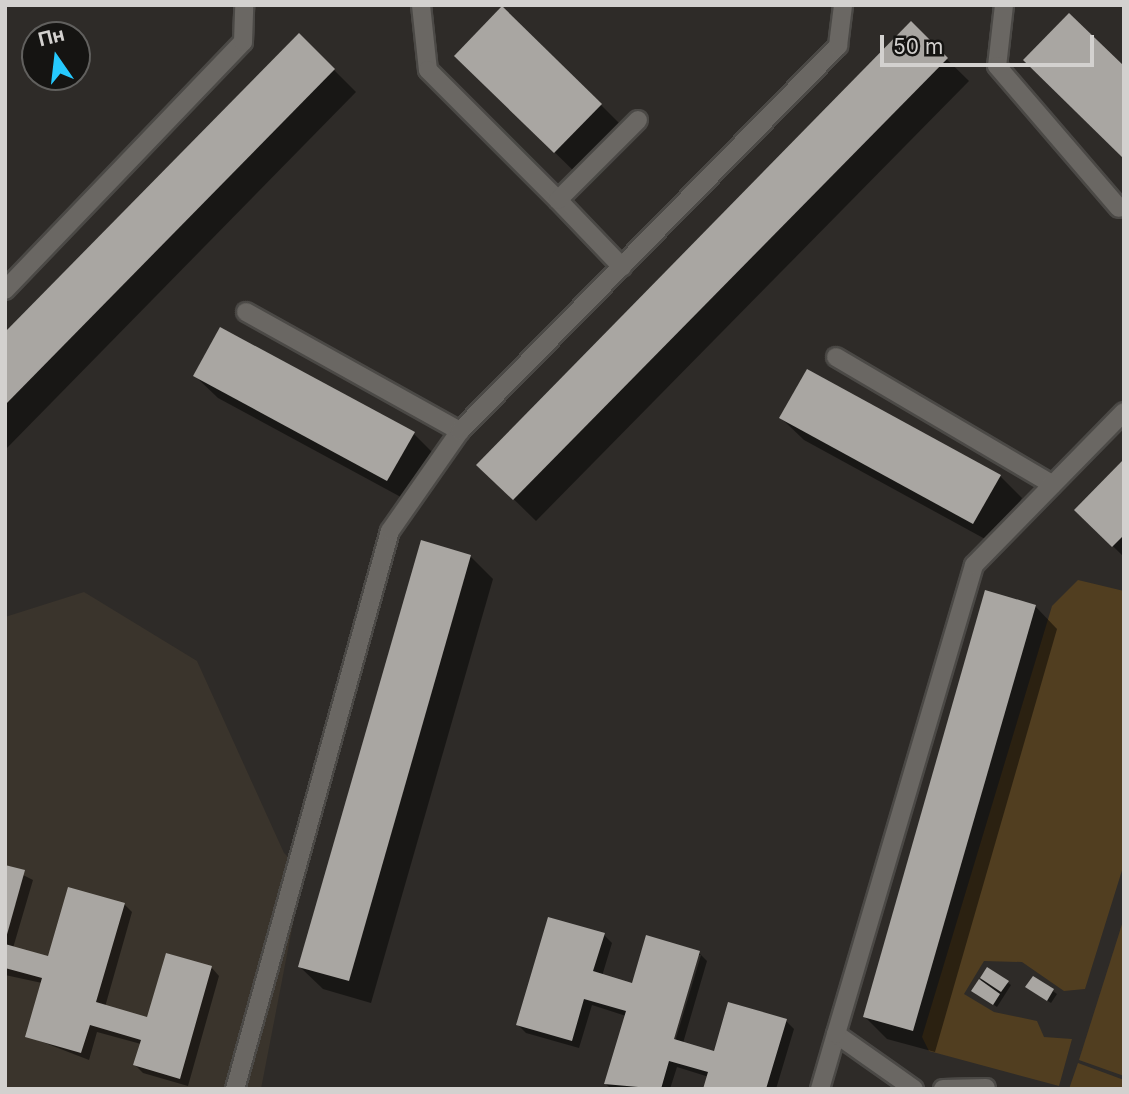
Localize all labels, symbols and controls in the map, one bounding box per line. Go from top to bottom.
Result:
north arrow [21,21,91,91]
scale bar [884,21,1098,65]
text: Пн [36,23,67,51]
text: 50 m [893,34,943,59]

